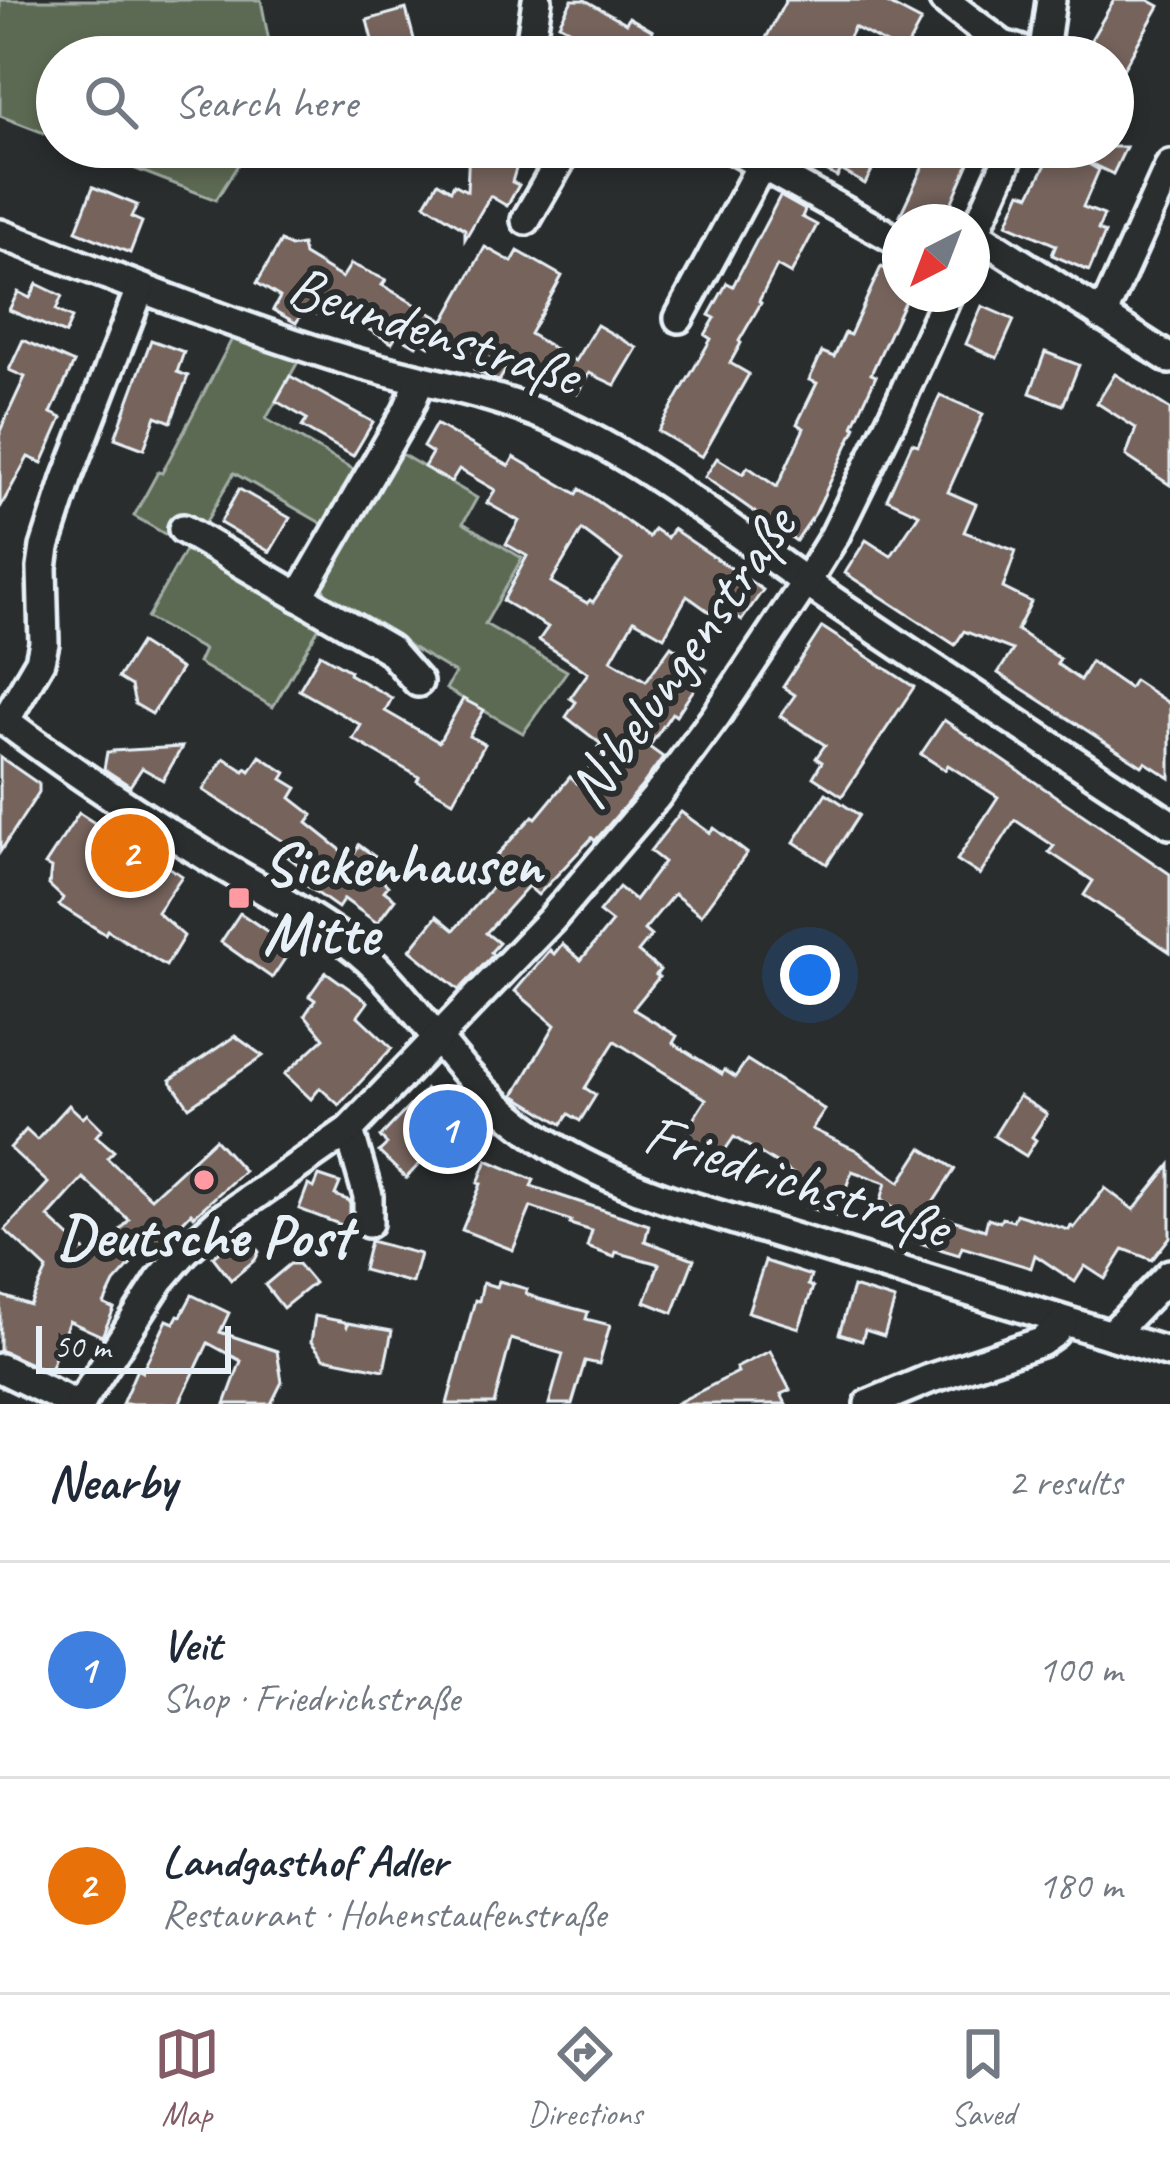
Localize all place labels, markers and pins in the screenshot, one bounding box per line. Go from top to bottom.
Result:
pin: 2 [91,808,169,898]
place label: Sickenhausen Mitte [263,826,545,971]
marker: Sickenhausen Mitte [226,885,252,911]
pin: 1 [409,1084,487,1174]
marker: Deutsche Post [191,1167,217,1193]
place label: Deutsche Post [57,1198,360,1274]

